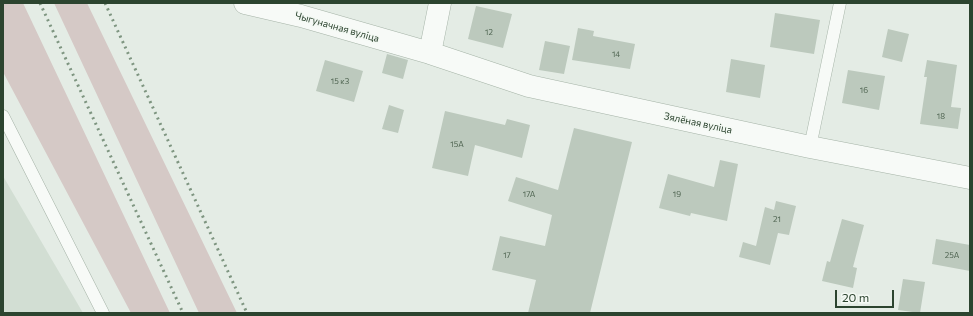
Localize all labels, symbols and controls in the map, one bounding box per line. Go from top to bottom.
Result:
street label: Чыгуначная вуліца [293,9,381,45]
house number: 12 [485,27,493,37]
house number: 14 [612,49,620,59]
house number: 15 к3 [331,76,349,86]
house number: 16 [860,85,868,95]
street label: Зялёная вуліца [663,110,733,136]
house number: 18 [937,111,945,121]
house number: 15А [450,139,464,149]
house number: 17А [523,189,535,199]
house number: 19 [673,189,681,199]
house number: 21 [773,214,781,224]
house number: 17 [503,250,511,260]
house number: 25А [945,250,959,260]
scale bar [837,282,896,308]
text: 20 m [842,290,869,304]

